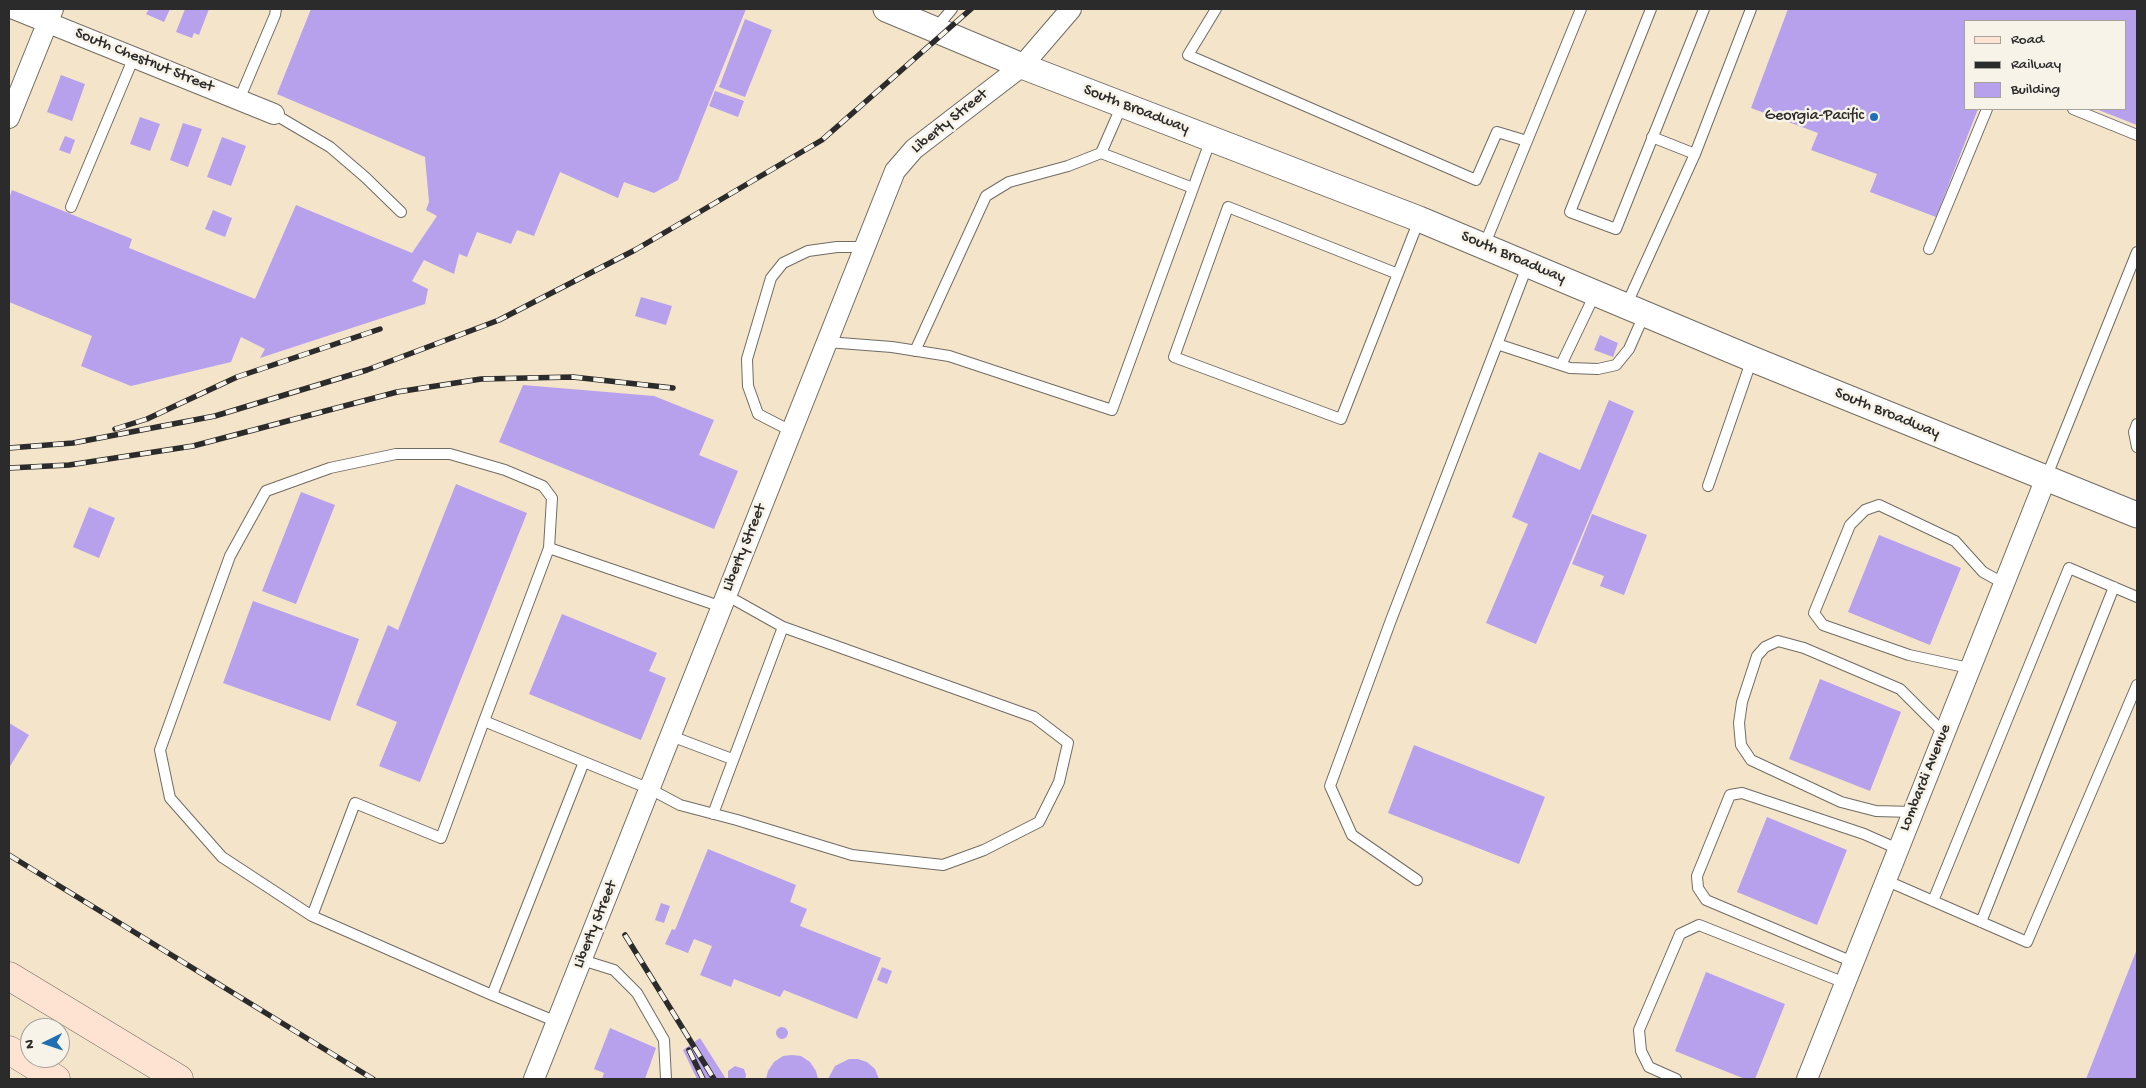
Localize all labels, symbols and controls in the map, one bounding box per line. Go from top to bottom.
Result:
legend [1964,20,2126,110]
street label: South Chestnut Street [72,24,216,98]
text: Road [2011,31,2044,49]
text: Railway [2011,56,2061,74]
street label: South Broadway [1080,81,1192,139]
text: Building [2011,81,2060,99]
street label: Liberty Street [908,85,992,159]
place label: Georgia-Pacific [1765,107,1864,127]
marker: Georgia-Pacific [1868,111,1880,123]
street label: South Broadway [1458,227,1568,289]
street label: South Broadway [1832,384,1942,444]
street label: Liberty Street [719,501,771,595]
street label: Lombardi Avenue [1896,722,1956,834]
street label: Liberty Street [570,878,622,972]
north arrow [20,1018,70,1068]
text: N [22,1039,39,1049]

